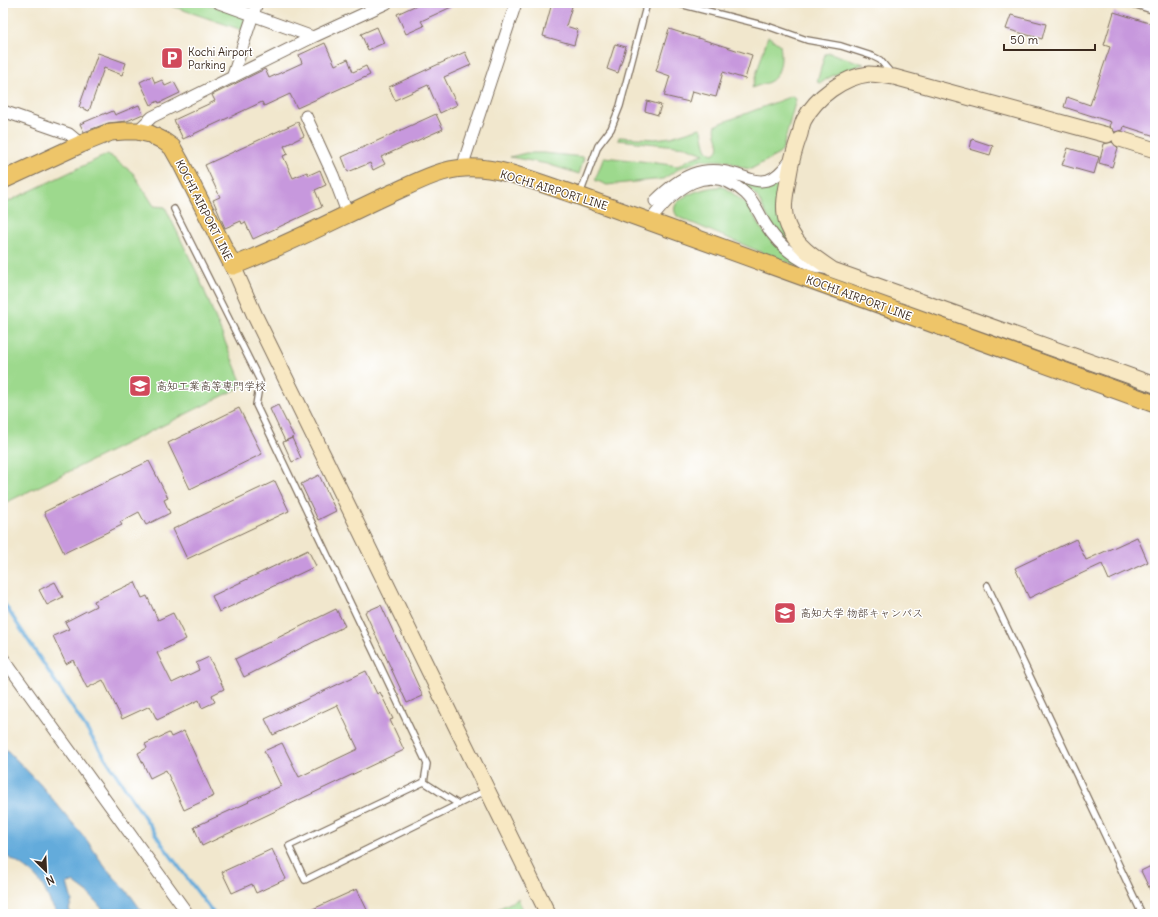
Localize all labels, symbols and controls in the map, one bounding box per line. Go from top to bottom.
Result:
scale bar [1004,26,1095,52]
text: 50 m [1010,32,1039,47]
parking icon: Kochi Airport Parking [159,45,185,71]
place label: Kochi Airport Parking [188,45,253,72]
street label: KOCHI AIRPORT LINE [172,157,236,263]
street label: KOCHI AIRPORT LINE [499,167,609,213]
street label: KOCHI AIRPORT LINE [804,272,914,324]
school or university icon: 高知工業高等専門学校 [127,373,153,399]
place label: 高知工業高等専門学校 [156,379,266,393]
school or university icon: 高知大学 物部キャンパス [772,600,798,626]
place label: 高知大学 物部キャンパス [800,606,923,620]
north arrow [26,851,66,891]
text: N [44,872,56,888]

